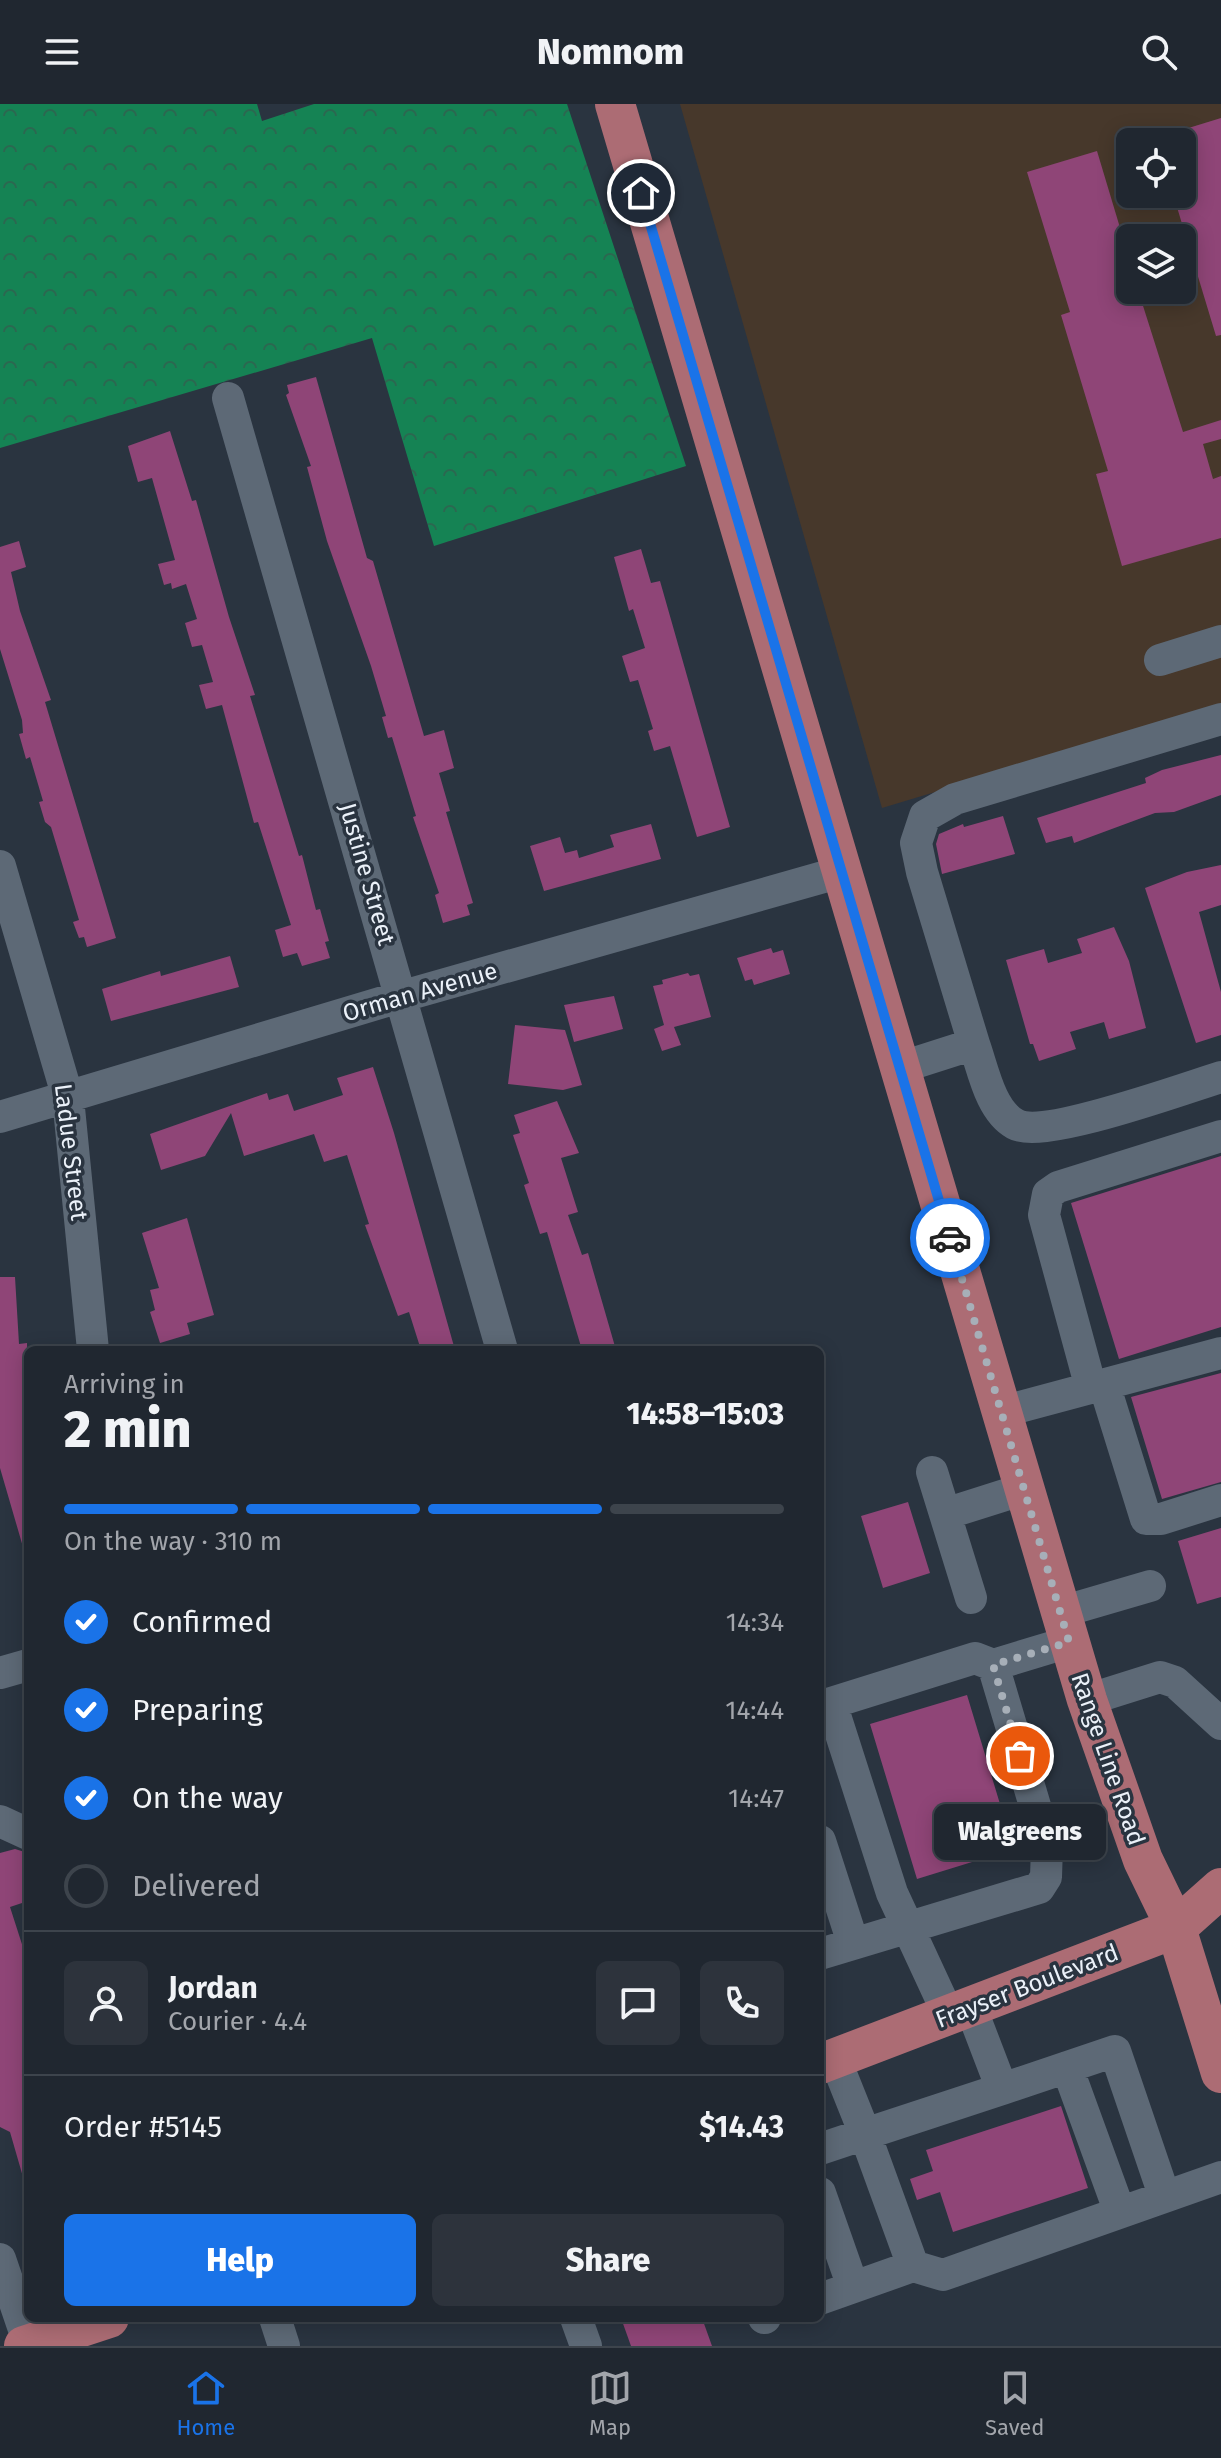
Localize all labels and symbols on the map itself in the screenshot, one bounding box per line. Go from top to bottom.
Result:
pin [607,159,675,227]
street label: Justine Street [333,800,401,949]
street label: Orman Avenue [339,957,501,1027]
street label: Ladue Street [49,1082,93,1222]
courier [910,1198,990,1278]
street label: Range Line Road [1065,1669,1151,1849]
pin [986,1722,1054,1790]
callout: Walgreens [934,1804,1106,1860]
street label: Frayser Boulevard [932,1938,1122,2034]

